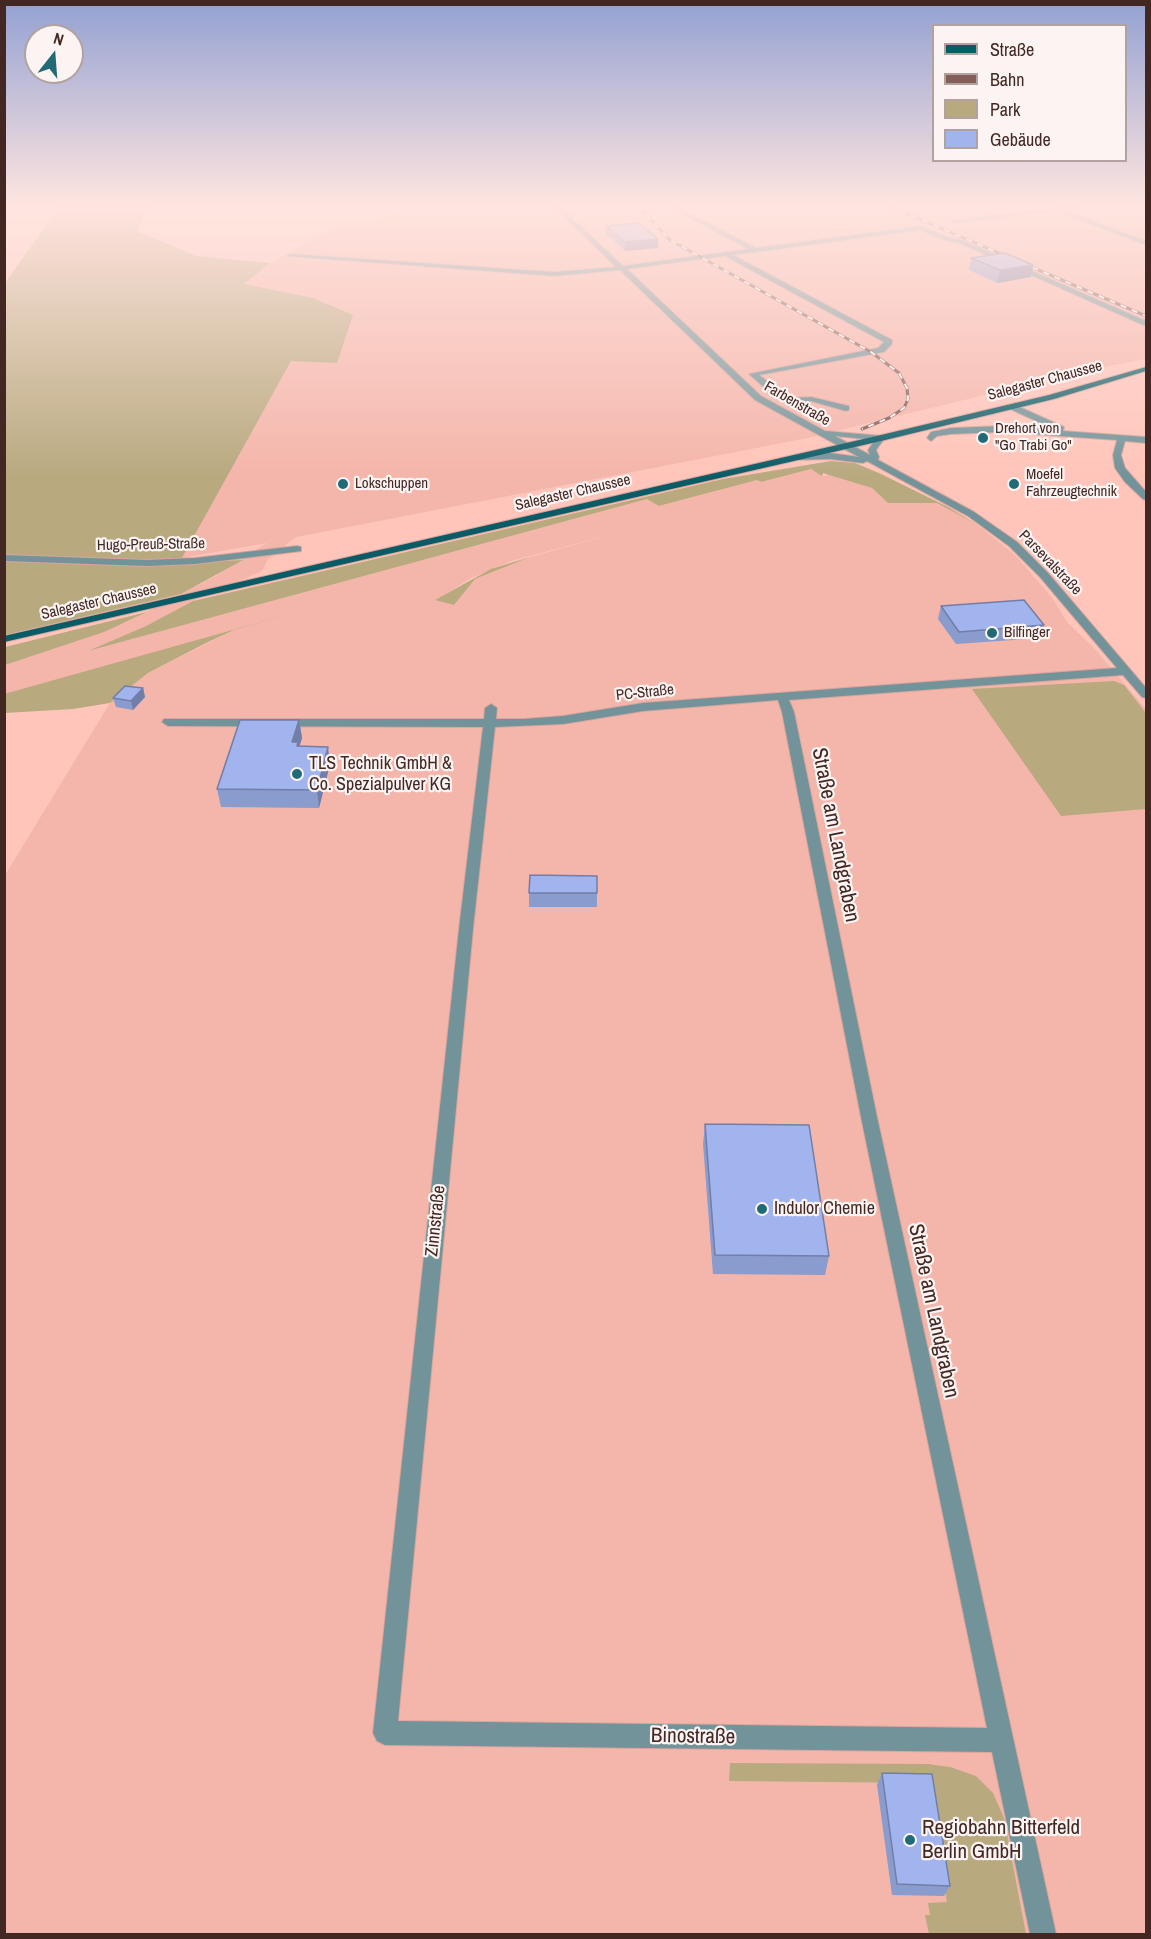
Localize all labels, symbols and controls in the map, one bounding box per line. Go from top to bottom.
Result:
north arrow [24,24,84,84]
legend [932,24,1127,162]
text: N [51,27,66,51]
text: Straße [990,37,1034,62]
text: Bahn [990,67,1024,92]
text: Park [990,97,1020,122]
text: Gebäude [990,127,1051,152]
street label: Salegaster Chaussee [986,357,1104,405]
street label: Farbenstraße [761,378,833,430]
place label: Drehort von "Go Trabi Go" [995,420,1072,455]
marker: Drehort von "Go Trabi Go" [976,431,990,445]
place label: Moefel Fahrzeugtechnik [1026,466,1117,501]
street label: Salegaster Chaussee [514,471,632,515]
place label: Lokschuppen [355,475,428,493]
marker: Lokschuppen [336,477,350,491]
marker: Moefel Fahrzeugtechnik [1007,477,1021,491]
street label: Parsevalstraße [1015,527,1085,599]
street label: Hugo-Preuß-Straße [97,535,205,555]
street label: Salegaster Chaussee [40,580,158,624]
place label: Bilfinger [1004,624,1050,642]
marker: Bilfinger [985,626,999,640]
street label: PC-Straße [615,681,675,705]
street label: Straße am Landgraben [806,746,864,924]
place label: TLS Technik GmbH & Co. Spezialpulver KG [309,753,452,795]
marker: TLS Technik GmbH & Co. Spezialpulver KG [290,767,304,781]
street label: Zinnstraße [422,1184,450,1258]
place label: Indulor Chemie [774,1198,875,1220]
marker: Indulor Chemie [755,1202,769,1216]
street label: Straße am Landgraben [902,1222,964,1400]
street label: Binostraße [651,1724,735,1750]
place label: Regiobahn Bitterfeld Berlin GmbH [922,1815,1080,1865]
marker: Regiobahn Bitterfeld Berlin GmbH [903,1833,917,1847]

